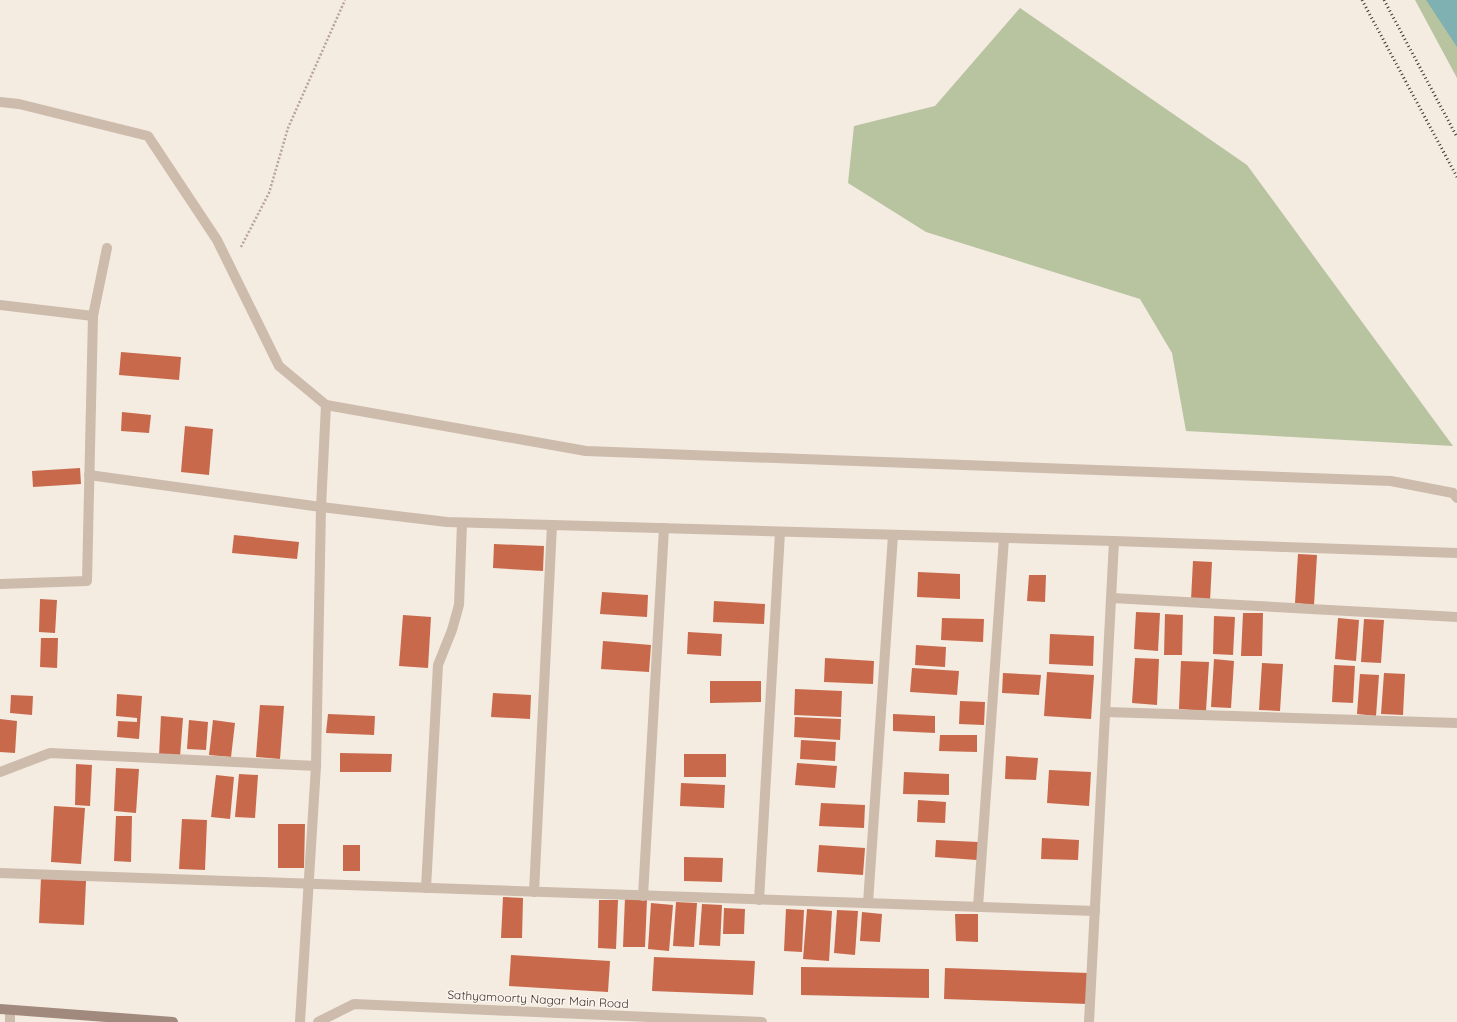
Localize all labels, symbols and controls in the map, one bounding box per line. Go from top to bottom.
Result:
street label: Sathyamoorty Nagar Main Road [447,987,629,1011]

